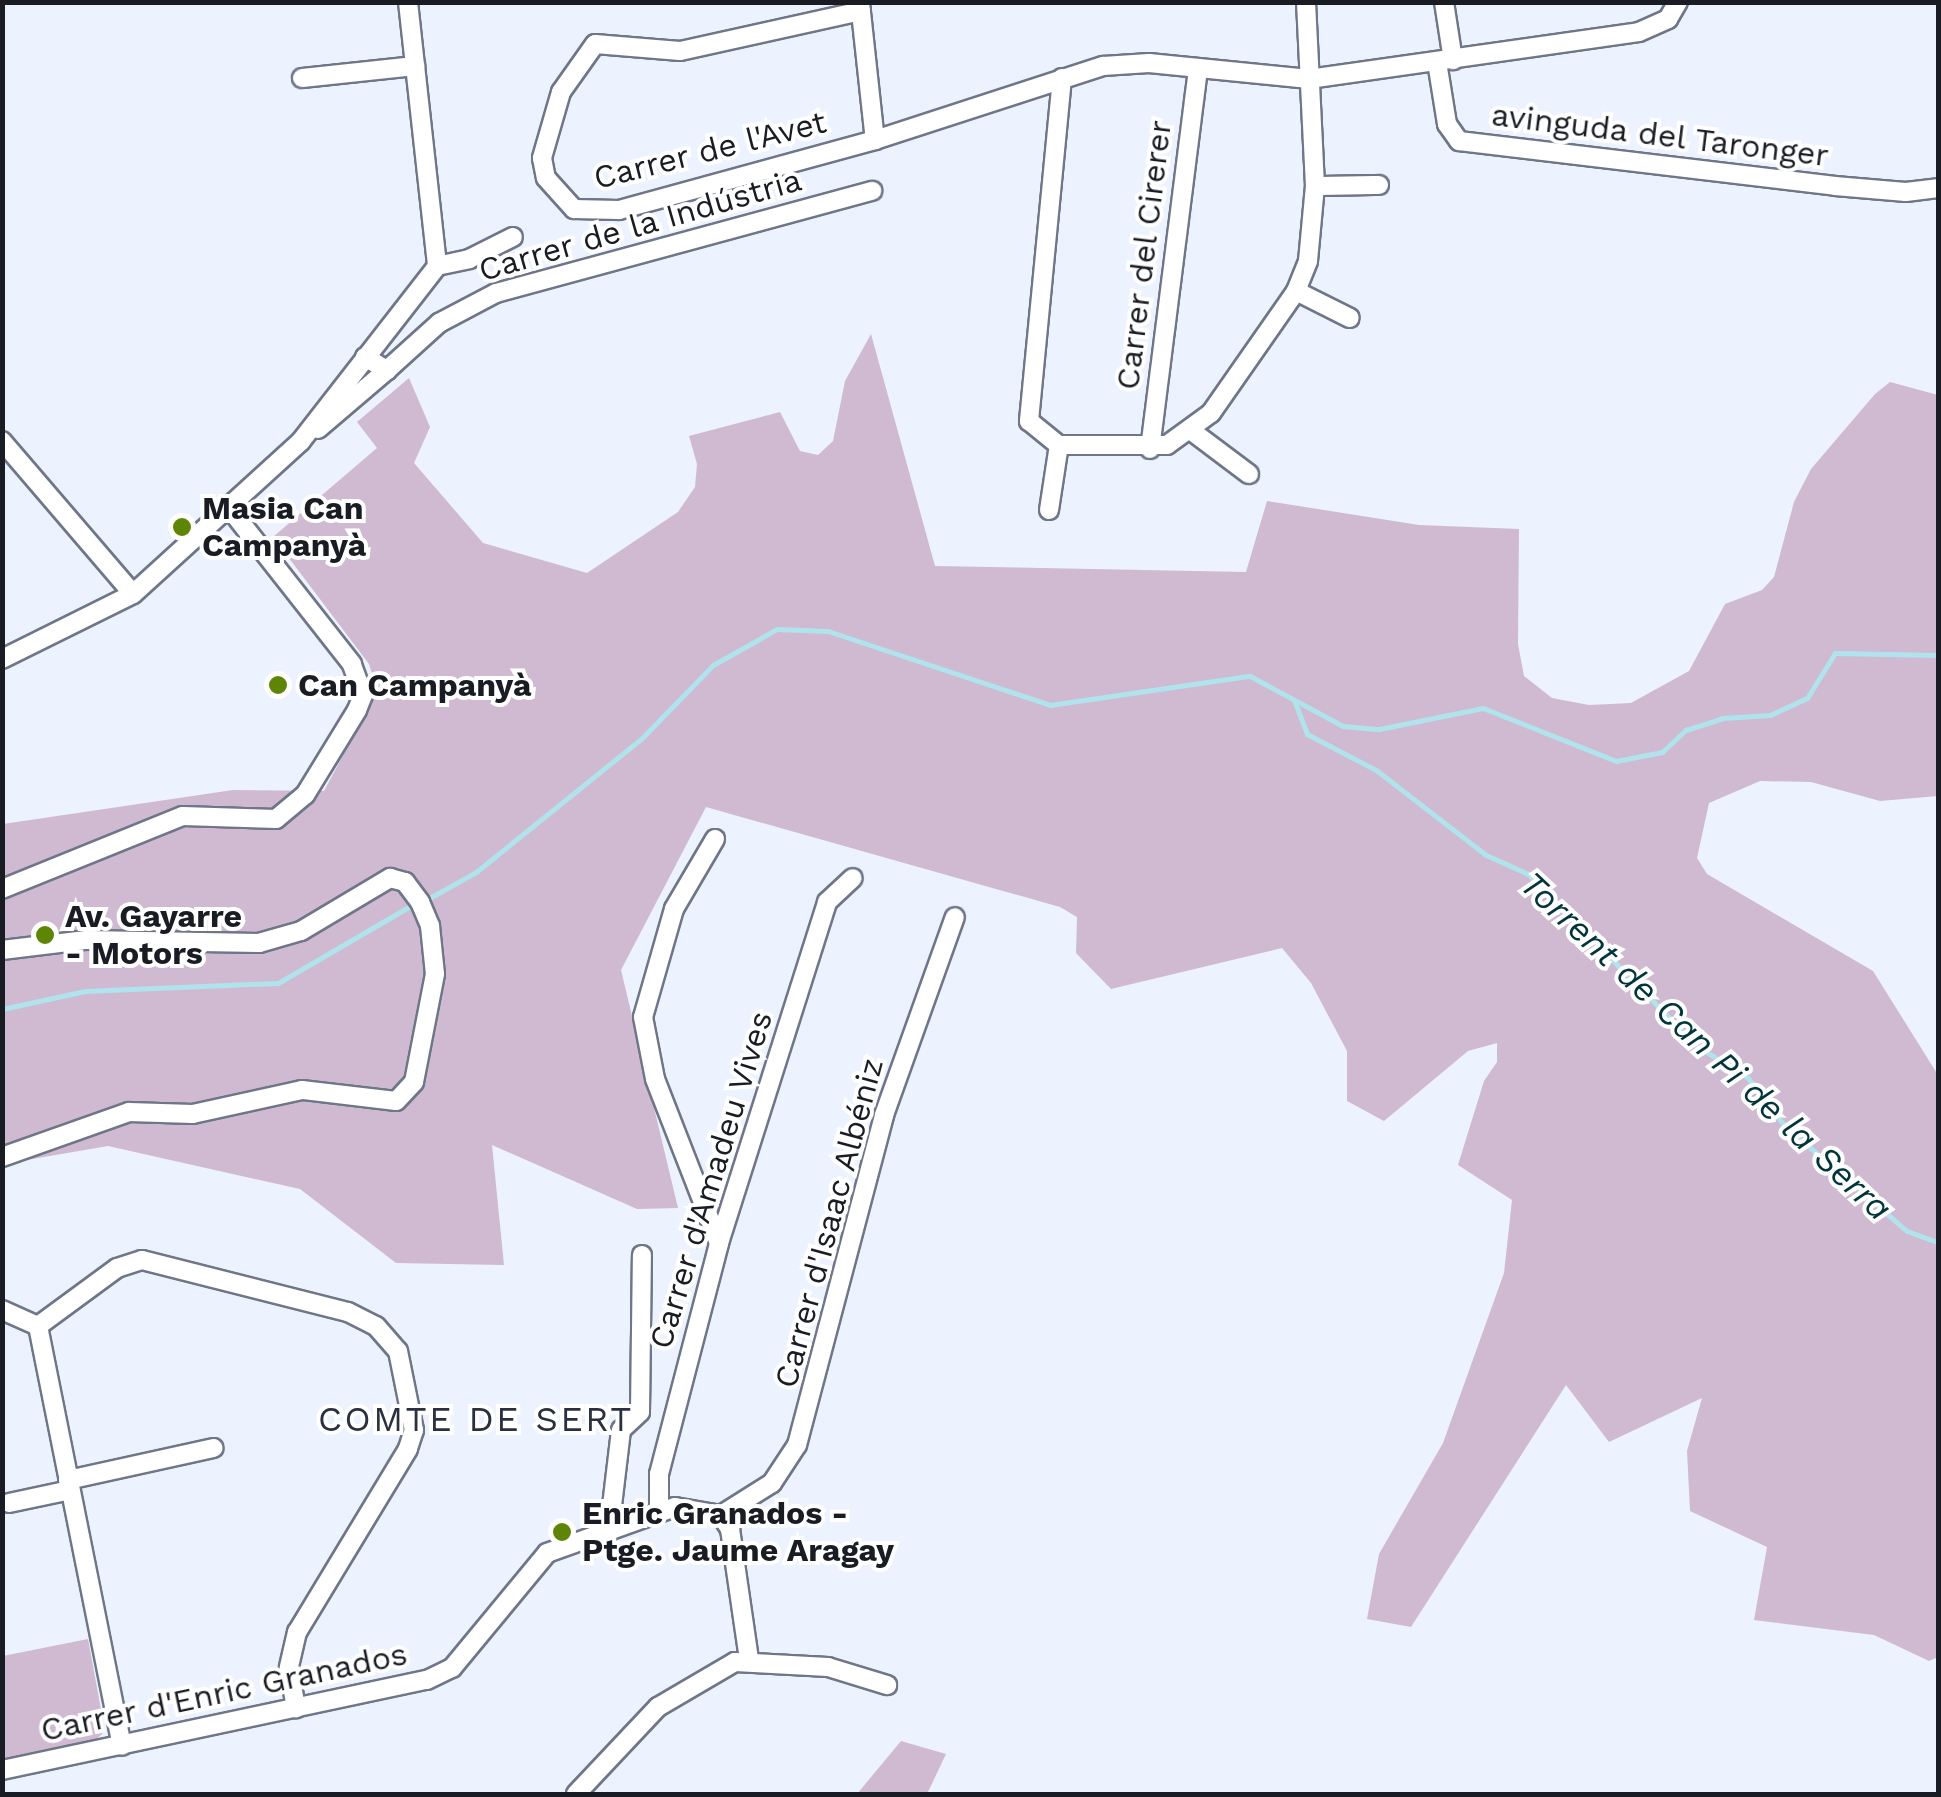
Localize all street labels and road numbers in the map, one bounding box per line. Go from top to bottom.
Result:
street label: avinguda del Taronger [1488,95,1832,175]
street label: Carrer de l'Avet [589,102,831,198]
street label: Carrer del Cirerer [1108,117,1180,393]
street label: Carrer de la Indústria [474,160,806,290]
street label: Carrer d'Amadeu Vives [641,1006,781,1354]
street label: Carrer d'Isaac Albéniz [766,1053,892,1393]
street label: Carrer d'Enric Granados [37,1634,411,1750]

